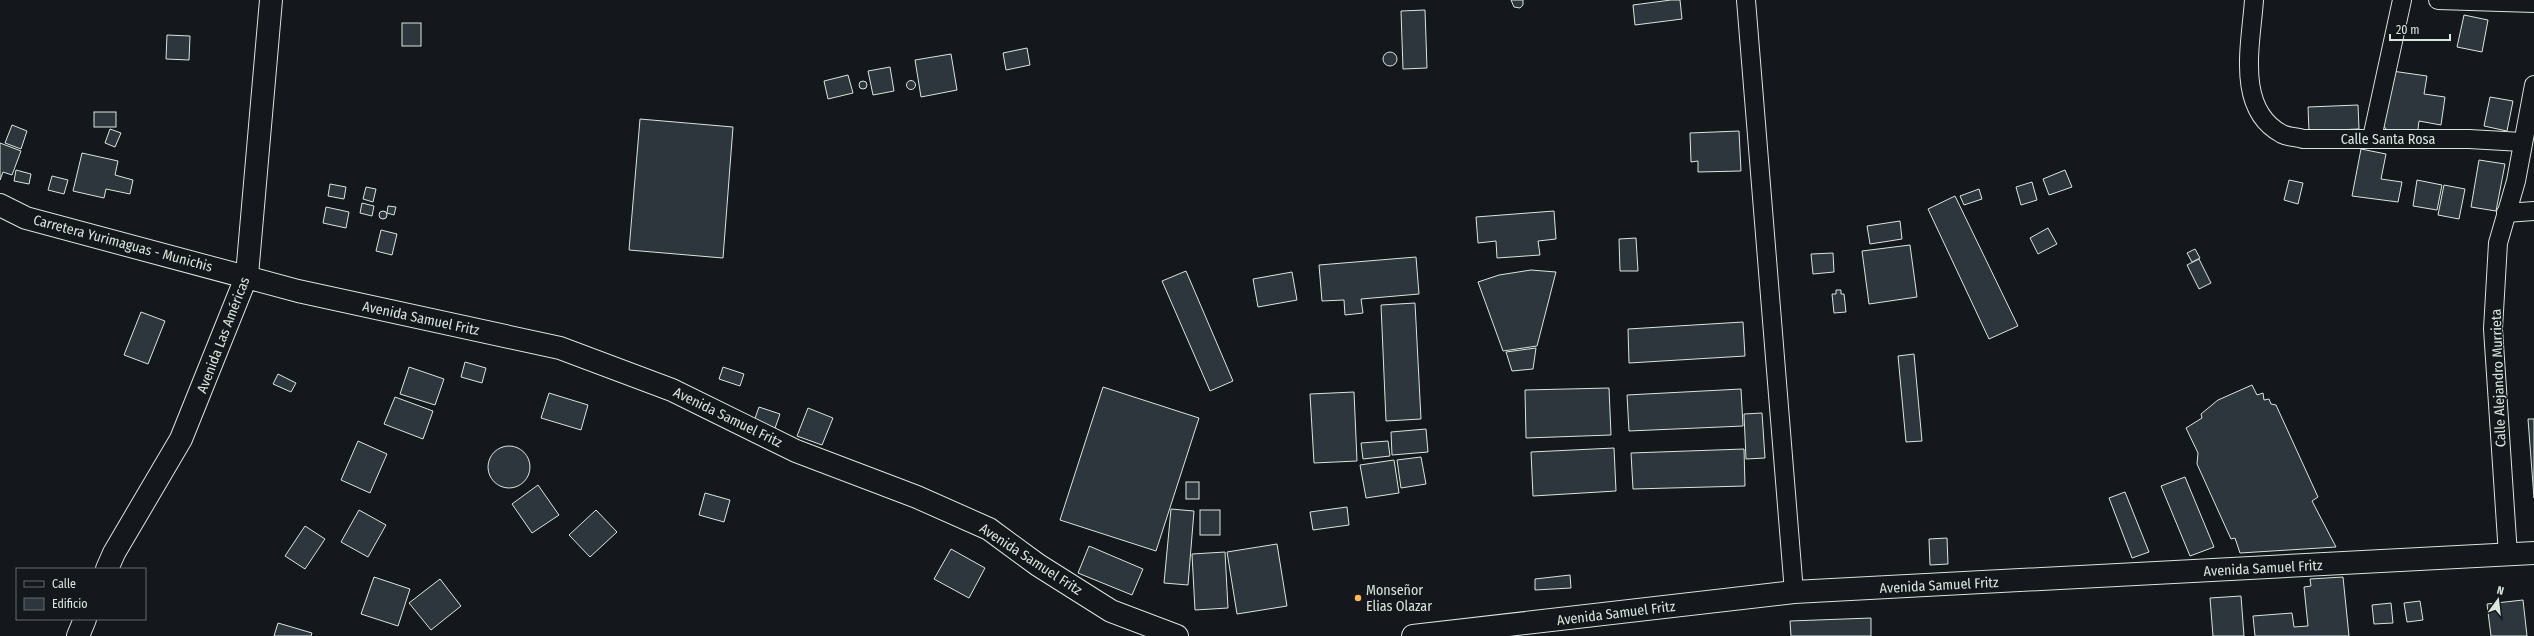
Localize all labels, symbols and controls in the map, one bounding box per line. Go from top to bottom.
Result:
scale bar [2390,16,2450,42]
text: 20 m [2396,23,2420,37]
street label: Calle Santa Rosa [2341,131,2435,148]
street label: Carretera Yurimaguas - Munichis [31,211,214,276]
street label: Avenida Las Américas [193,275,253,396]
street label: Avenida Samuel Fritz [361,298,481,339]
street label: Calle Alejandro Murrieta [2488,308,2509,447]
street label: Avenida Samuel Fritz [671,384,785,451]
street label: Avenida Samuel Fritz [976,520,1086,599]
street label: Avenida Samuel Fritz [2203,557,2323,580]
legend [16,568,146,620]
street label: Avenida Samuel Fritz [1879,574,1999,597]
text: Calle [52,577,76,591]
north arrow [2478,580,2518,620]
place label: Monseñor Elias Olazar [1366,582,1432,615]
text: N [2496,584,2505,598]
marker: Monseñor Elias Olazar [1353,593,1363,603]
text: Edificio [52,597,88,611]
street label: Avenida Samuel Fritz [1556,598,1677,629]

